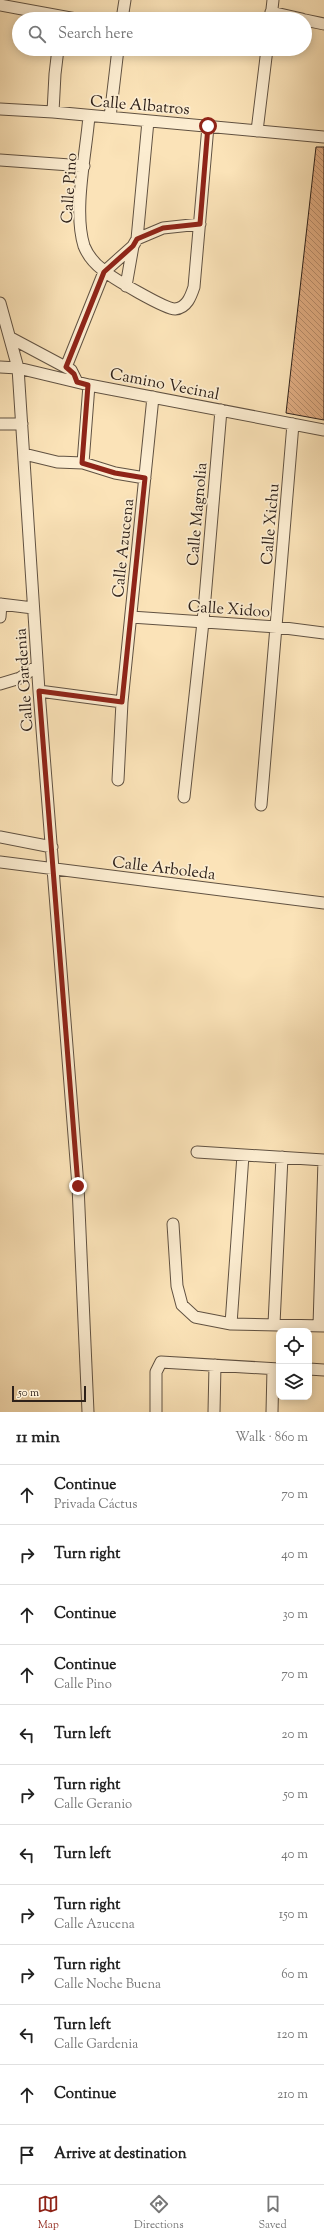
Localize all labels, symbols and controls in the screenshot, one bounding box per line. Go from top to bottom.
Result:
search box [12,12,312,56]
icon: search [26,23,48,45]
text: Search here [58,24,133,45]
street label: Calle Albatros [89,91,190,122]
route start [199,117,217,135]
street label: Calle Pino [57,152,84,224]
street label: Camino Vecinal [108,364,222,407]
street label: Calle Magnolia [183,461,215,567]
street label: Calle Xichu [256,482,287,566]
street label: Calle Azucena [108,497,141,599]
street label: Calle Xidoo [187,596,271,625]
street label: Calle Gardenia [10,627,41,732]
street label: Calle Arboleda [111,852,217,887]
route end [69,1177,87,1195]
map controls [276,1328,312,1400]
button: locate [276,1328,312,1364]
button: layers [276,1364,312,1400]
scale bar [12,1384,86,1403]
text: 50 m [18,1385,39,1401]
text: 11 min [16,1426,60,1450]
text: Walk · 860 m [235,1429,308,1447]
text: Continue [54,1475,116,1496]
icon: ahead [16,1484,38,1506]
text: 70 m [281,1486,308,1504]
text: Privada Cáctus [54,1496,137,1514]
icon: right [16,1544,38,1566]
text: Turn right [54,1544,120,1565]
text: 40 m [281,1546,308,1564]
icon: ahead [16,1604,38,1626]
text: Continue [54,1604,116,1625]
text: 30 m [282,1606,308,1624]
text: Continue [54,1655,116,1676]
icon: ahead [16,1664,38,1686]
text: 70 m [281,1666,308,1684]
text: Calle Pino [54,1676,112,1694]
icon: left [16,1724,38,1746]
text: Turn left [54,1724,111,1745]
text: 20 m [282,1726,308,1744]
text: Turn right [54,1775,120,1796]
icon: right [16,1784,38,1806]
text: 50 m [283,1786,308,1804]
text: Calle Geranio [54,1796,132,1814]
icon: left [16,1844,38,1866]
text: Turn left [54,1844,111,1865]
text: 40 m [281,1846,308,1864]
text: Turn right [54,1895,120,1916]
icon: right [16,1904,38,1926]
text: 150 m [279,1906,308,1924]
text: Calle Azucena [54,1916,135,1934]
text: Turn right [54,1955,120,1976]
icon: right [16,1964,38,1986]
text: 60 m [281,1966,308,1984]
text: Calle Noche Buena [54,1976,161,1994]
text: Turn left [54,2015,111,2036]
icon: left [16,2024,38,2046]
text: 120 m [277,2026,308,2044]
text: Calle Gardenia [54,2036,138,2054]
icon: ahead [16,2084,38,2106]
text: Continue [54,2084,116,2105]
text: 210 m [277,2086,308,2104]
icon: arrive [16,2144,38,2166]
text: Arrive at destination [54,2144,187,2165]
tab: Map [37,2193,59,2233]
tab: Directions [134,2193,184,2233]
tab: Saved [258,2193,287,2233]

